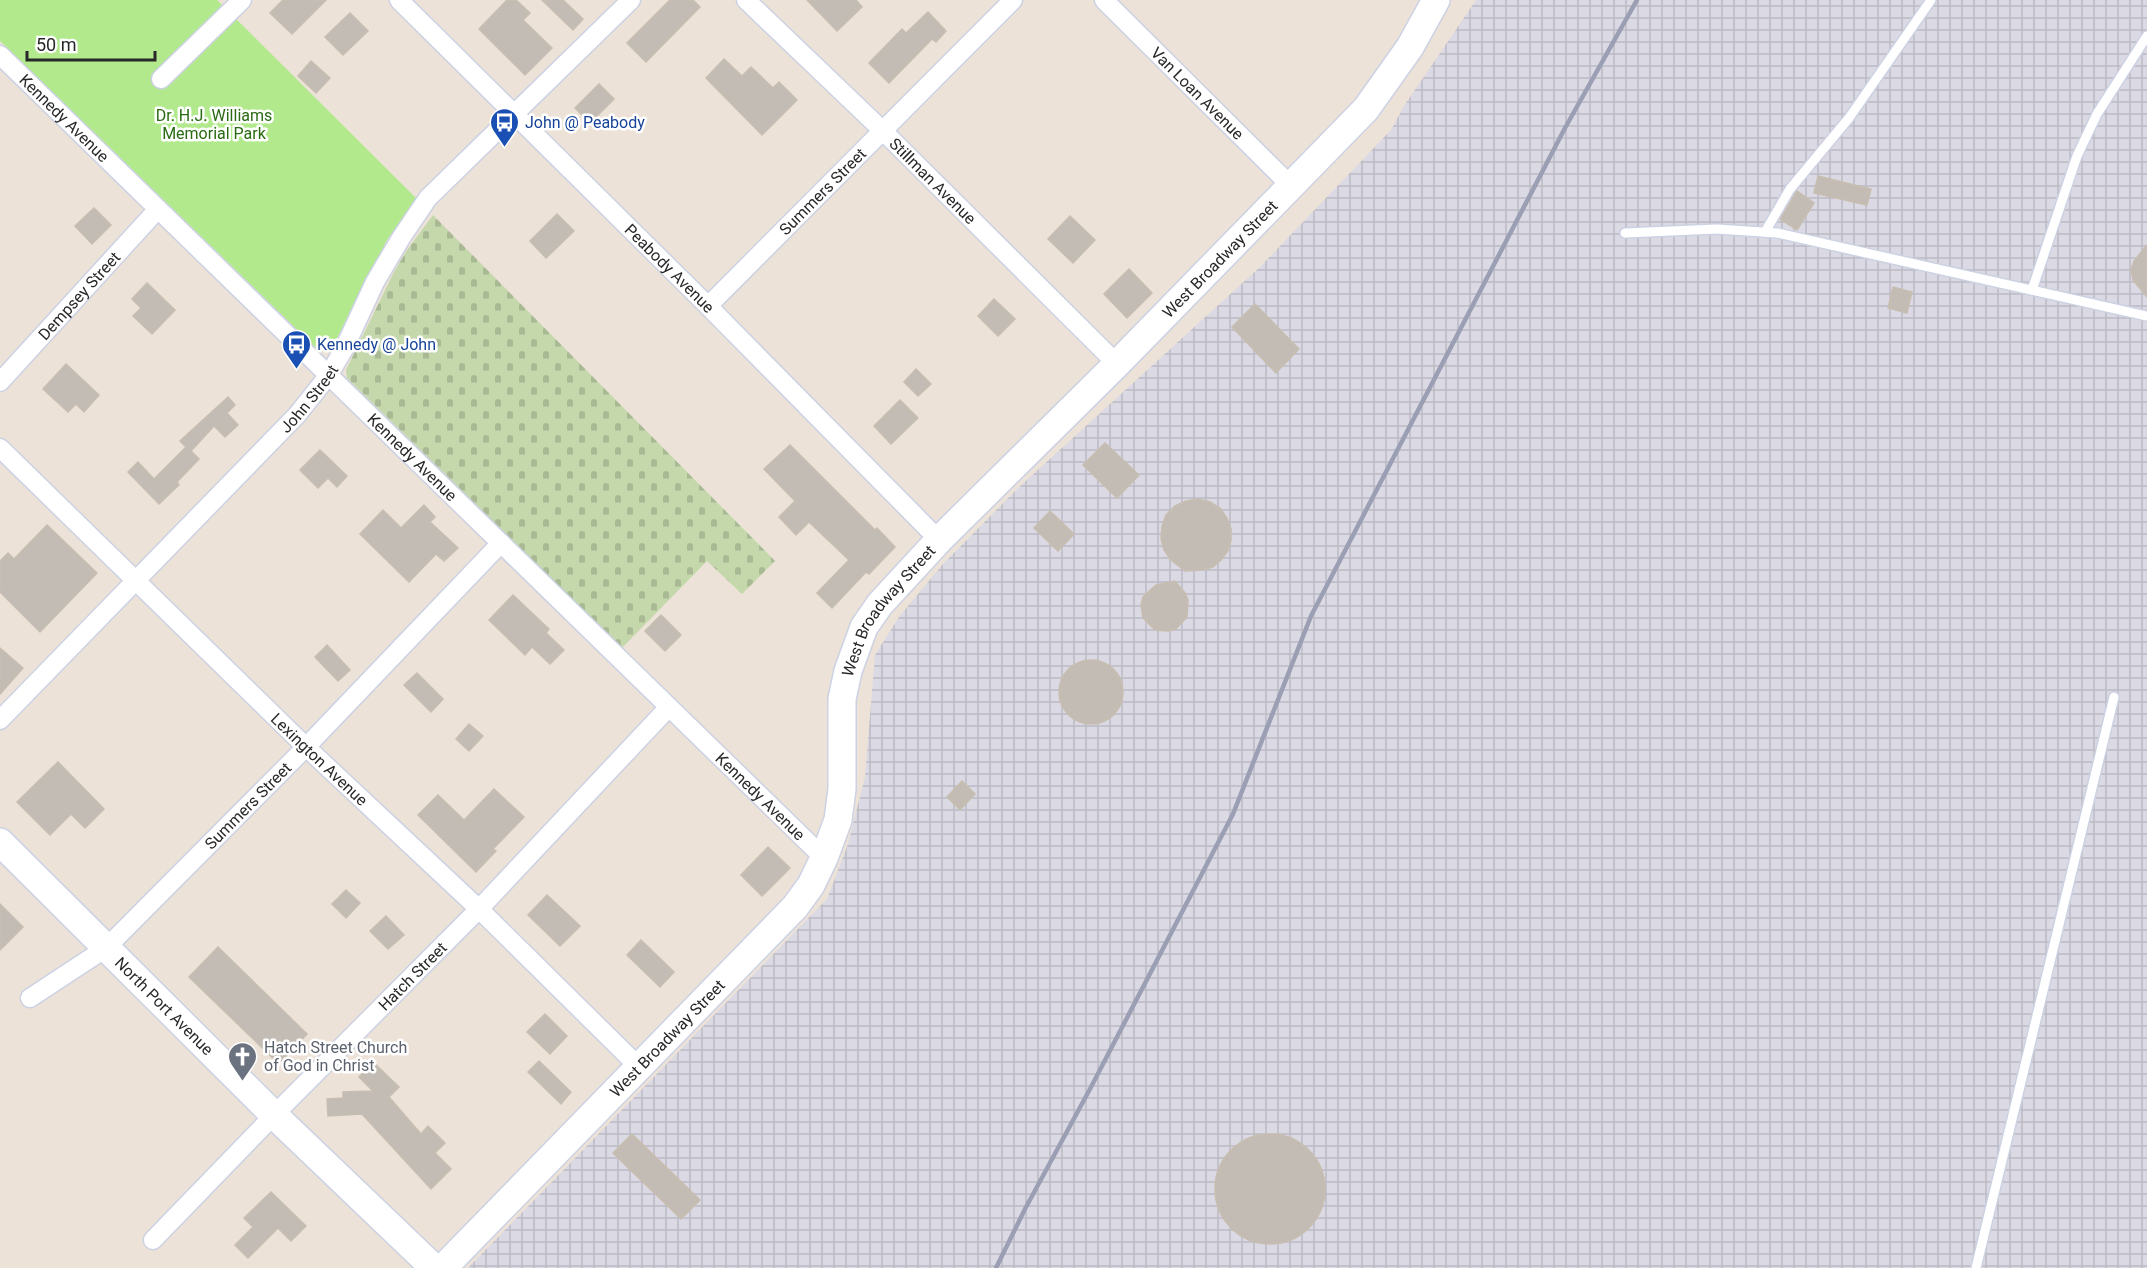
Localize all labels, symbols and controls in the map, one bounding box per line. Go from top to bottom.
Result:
scale bar [27,24,154,62]
text: 50 m [36,34,76,55]
street label: Van Loan Avenue [1147,43,1248,144]
street label: Kennedy Avenue [15,70,113,166]
park label: Dr. H.J. Williams Memorial Park [156,106,272,143]
bus stop icon: John @ Peabody [488,106,520,148]
place label: John @ Peabody [525,113,645,132]
street label: Stillman Avenue [885,134,980,228]
street label: Summers Street [775,144,870,239]
street label: West Broadway Street [1159,197,1282,322]
street label: Peabody Avenue [621,220,718,317]
street label: Dempsey Street [34,248,124,344]
bus stop icon: Kennedy @ John [280,328,312,370]
place label: Kennedy @ John [317,335,436,354]
street label: John Street [276,362,342,437]
street label: Kennedy Avenue [363,410,461,505]
street label: West Broadway Street [838,542,939,679]
street label: Lexington Avenue [267,709,371,810]
street label: Kennedy Avenue [712,749,809,844]
street label: Summers Street [201,758,295,853]
street label: Hatch Street [375,938,451,1015]
street label: North Port Avenue [111,953,217,1059]
street label: West Broadway Street [606,976,729,1101]
place label: Hatch Street Church of God in Christ [264,1038,407,1075]
church icon: Hatch Street Church of God in Christ [227,1040,259,1082]

